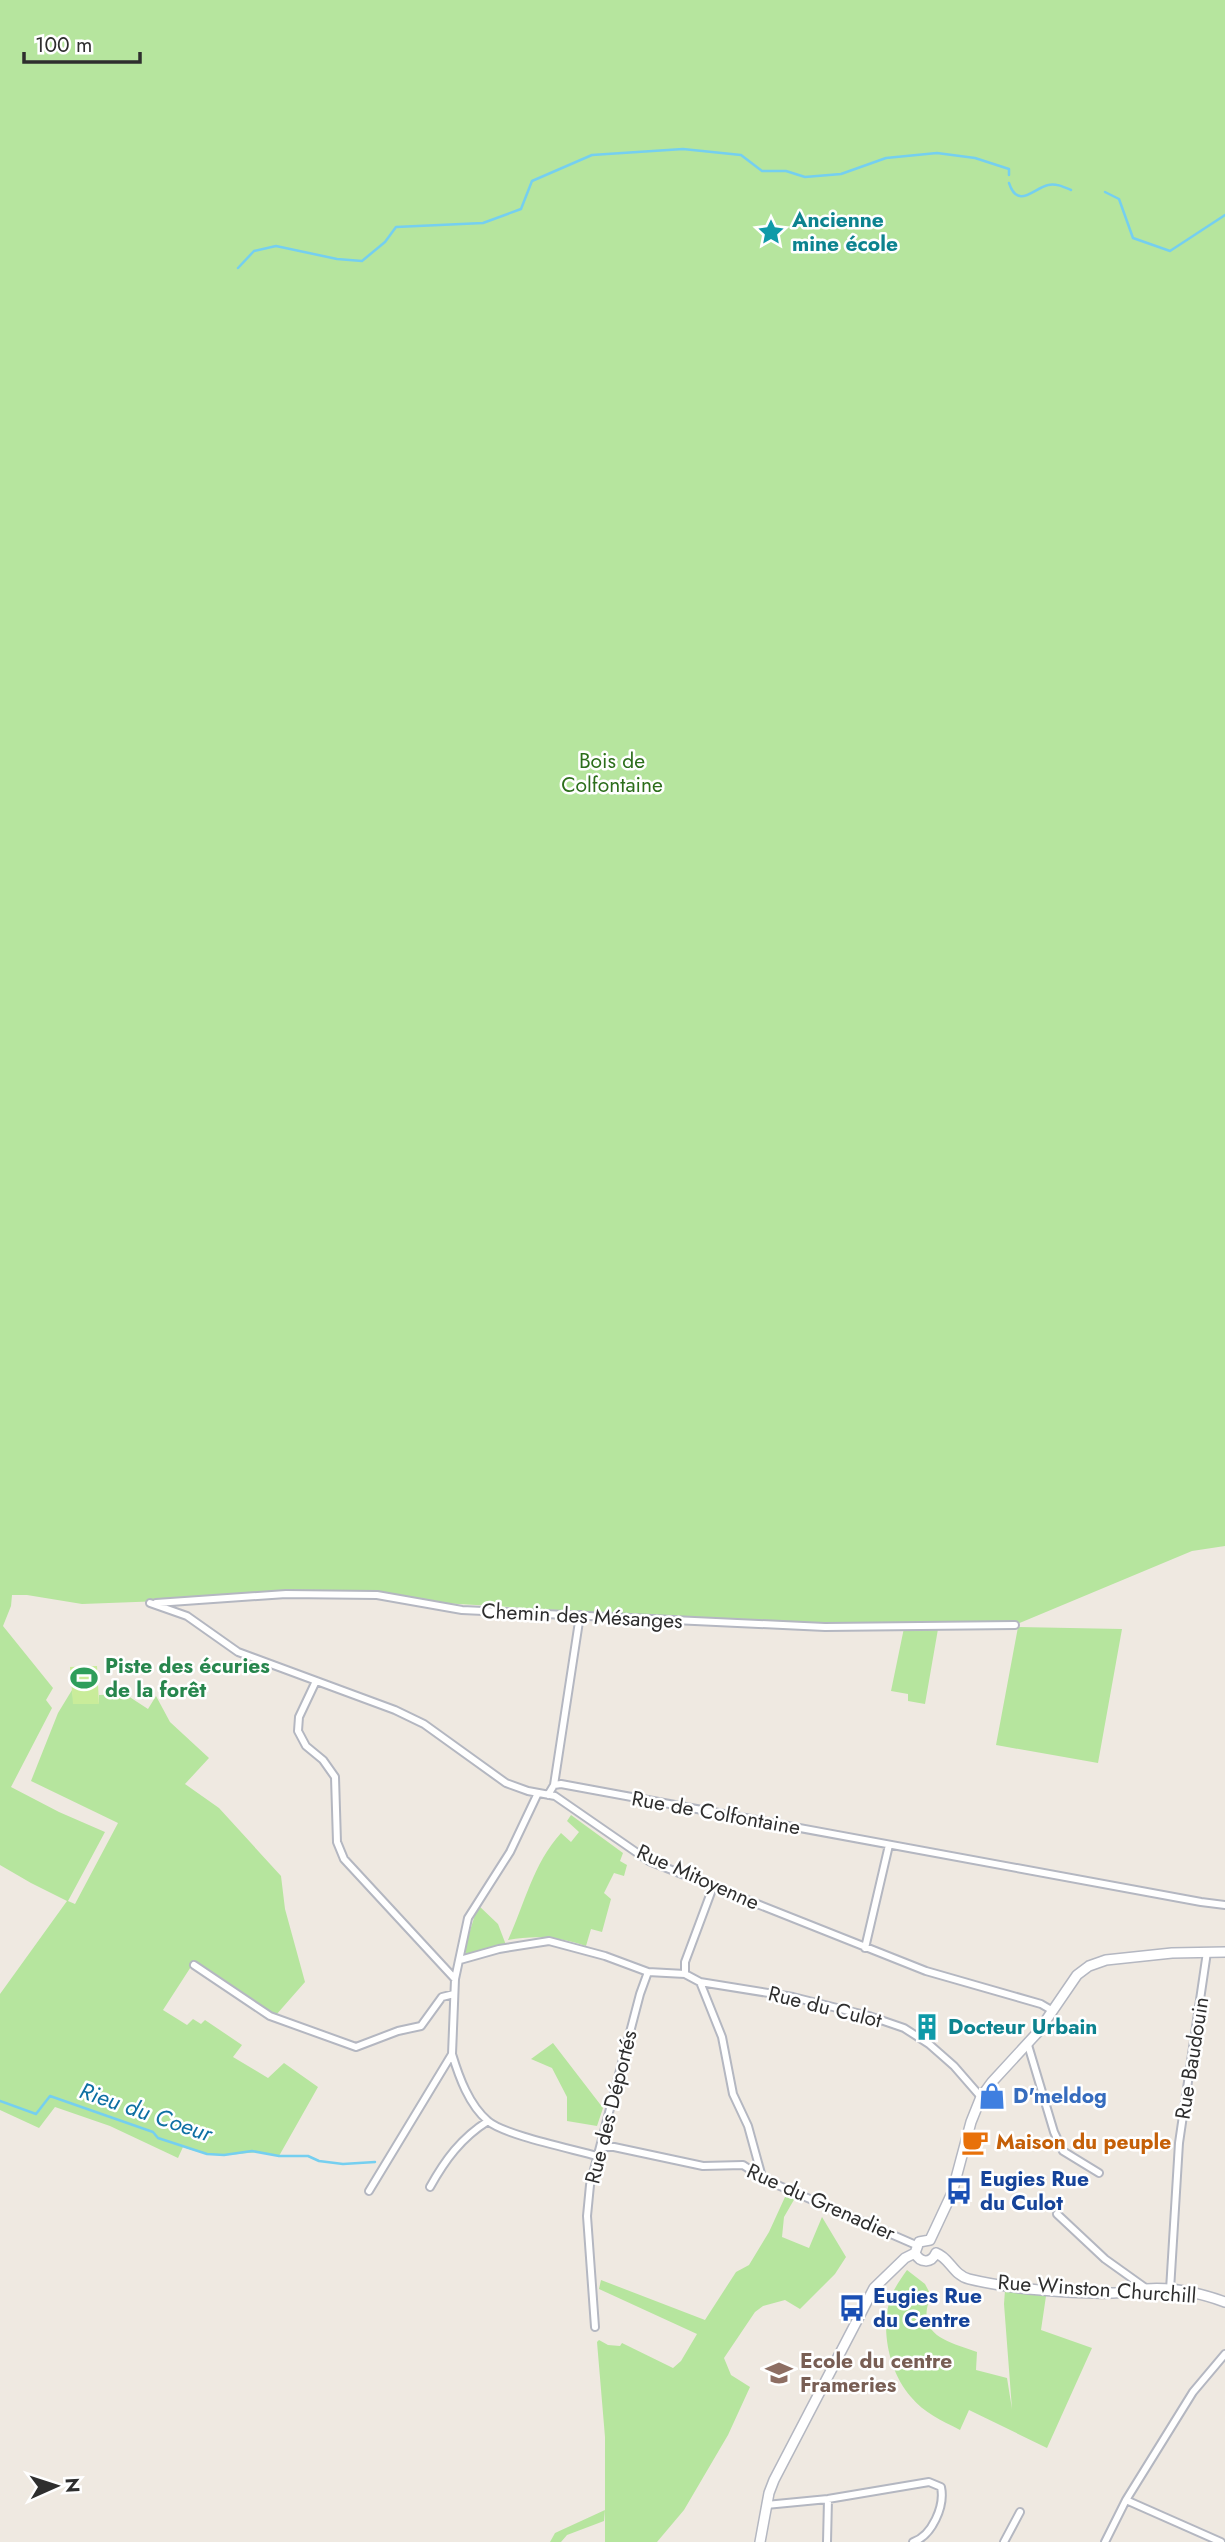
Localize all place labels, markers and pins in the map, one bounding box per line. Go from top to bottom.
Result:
place label: Ancienne mine école [791,205,898,259]
place icon: Ancienne mine école [756,217,786,247]
place label: Piste des écuries de la forêt [105,1651,270,1705]
sports icon: Piste des écuries de la forêt [69,1663,99,1693]
building icon: Docteur Urbain [912,2012,942,2042]
place label: Docteur Urbain [948,2012,1097,2042]
shop icon: D'meldog [977,2081,1007,2111]
place label: D'meldog [1013,2081,1107,2111]
cafe icon: Maison du peuple [960,2127,990,2157]
place label: Maison du peuple [996,2127,1171,2157]
place label: Eugies Rue du Culot [980,2164,1089,2218]
bus stop icon: Eugies Rue du Culot [944,2176,974,2206]
place label: Eugies Rue du Centre [873,2281,982,2335]
bus stop icon: Eugies Rue du Centre [837,2293,867,2323]
place label: Ecole du centre Frameries [800,2346,952,2400]
school or university icon: Ecole du centre Frameries [764,2358,794,2388]

